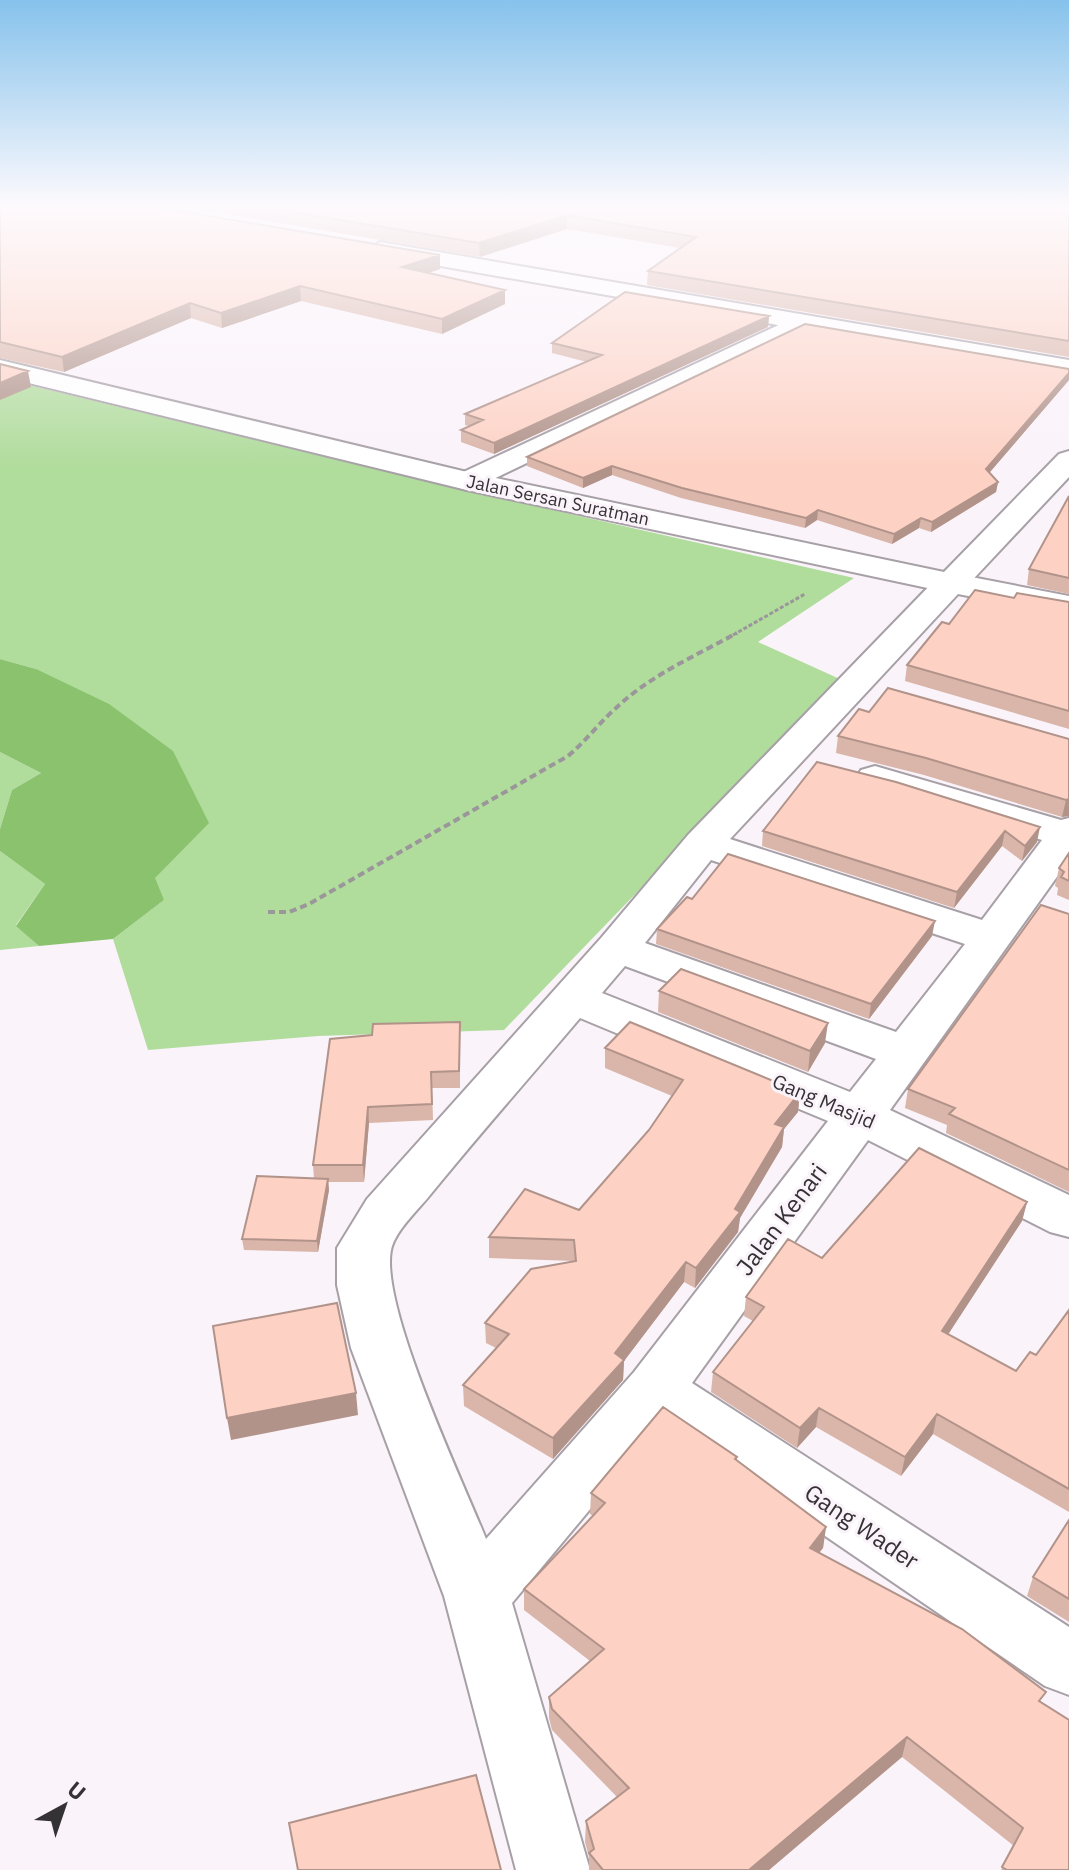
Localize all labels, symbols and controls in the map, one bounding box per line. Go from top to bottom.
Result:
street label: Jalan Sersan Suratman [465,469,651,531]
street label: Gang Masjid [768,1067,880,1135]
street label: Jalan Kenari [728,1156,834,1282]
street label: Gang Wader [799,1476,926,1576]
north arrow [24,1766,104,1846]
text: U [62,1774,92,1806]

